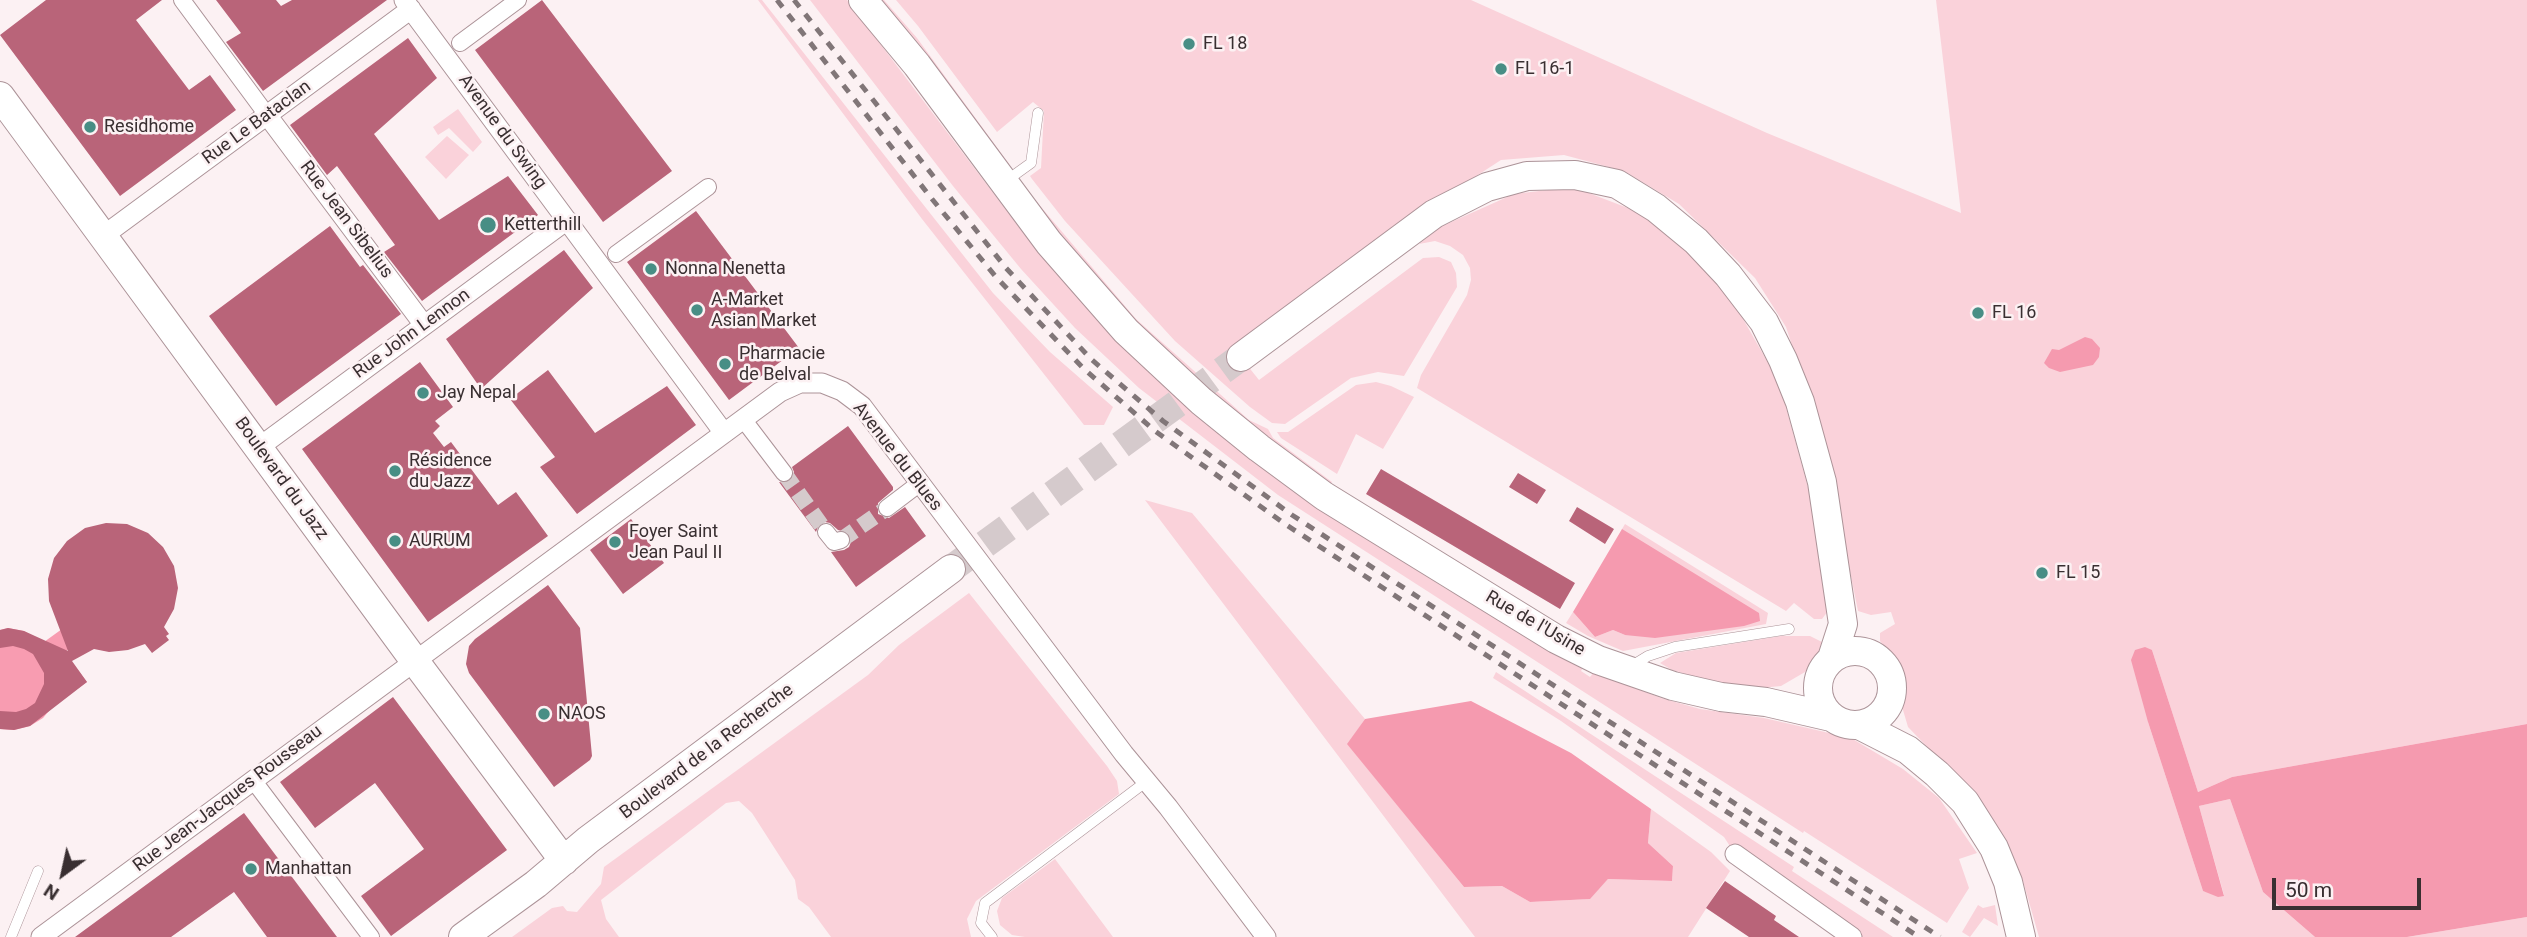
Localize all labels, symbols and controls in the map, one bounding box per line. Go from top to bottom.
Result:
place label: FL 18 [1203,33,1247,55]
marker: FL 18 [1181,36,1197,52]
place label: FL 16-1 [1515,58,1574,80]
marker: FL 16-1 [1493,61,1509,77]
street label: Avenue du Swing [453,70,551,194]
street label: Rue Le Bataclan [198,76,316,170]
place label: Residhome [104,116,194,138]
marker: Residhome [82,119,98,135]
street label: Rue Jean Sibelius [295,157,397,283]
place label: Ketterthill [504,214,581,236]
marker: Ketterthill [478,215,498,235]
place label: Nonna Nenetta [665,258,786,280]
marker: Nonna Nenetta [643,261,659,277]
street label: Rue John Lennon [349,284,475,384]
place label: A-Market Asian Market [711,289,817,332]
marker: A-Market Asian Market [689,302,705,318]
place label: FL 16 [1992,302,2036,324]
marker: FL 16 [1970,305,1986,321]
place label: Pharmacie de Belval [739,343,825,386]
marker: Pharmacie de Belval [717,356,733,372]
place label: Jay Nepal [437,382,516,404]
marker: Jay Nepal [415,385,431,401]
street label: Avenue du Blues [848,398,946,516]
street label: Boulevard du Jazz [229,413,333,545]
place label: Résidence du Jazz [409,450,492,492]
marker: Résidence du Jazz [387,463,403,479]
place label: Foyer Saint Jean Paul II [629,521,722,564]
place label: AURUM [409,530,471,552]
marker: AURUM [387,533,403,549]
marker: Foyer Saint Jean Paul II [607,534,623,550]
place label: FL 15 [2056,562,2100,584]
marker: FL 15 [2034,565,2050,581]
street label: Rue de l'Usine [1481,587,1589,661]
street label: Boulevard de la Recherche [616,680,798,824]
place label: NAOS [558,703,606,725]
marker: NAOS [536,706,552,722]
street label: Rue Jean-Jacques Rousseau [129,721,327,877]
north arrow [28,839,98,909]
place label: Manhattan [265,858,352,880]
marker: Manhattan [243,861,259,877]
scale bar [2275,864,2424,908]
text: 50 m [2285,878,2332,902]
text: N [39,879,63,905]

